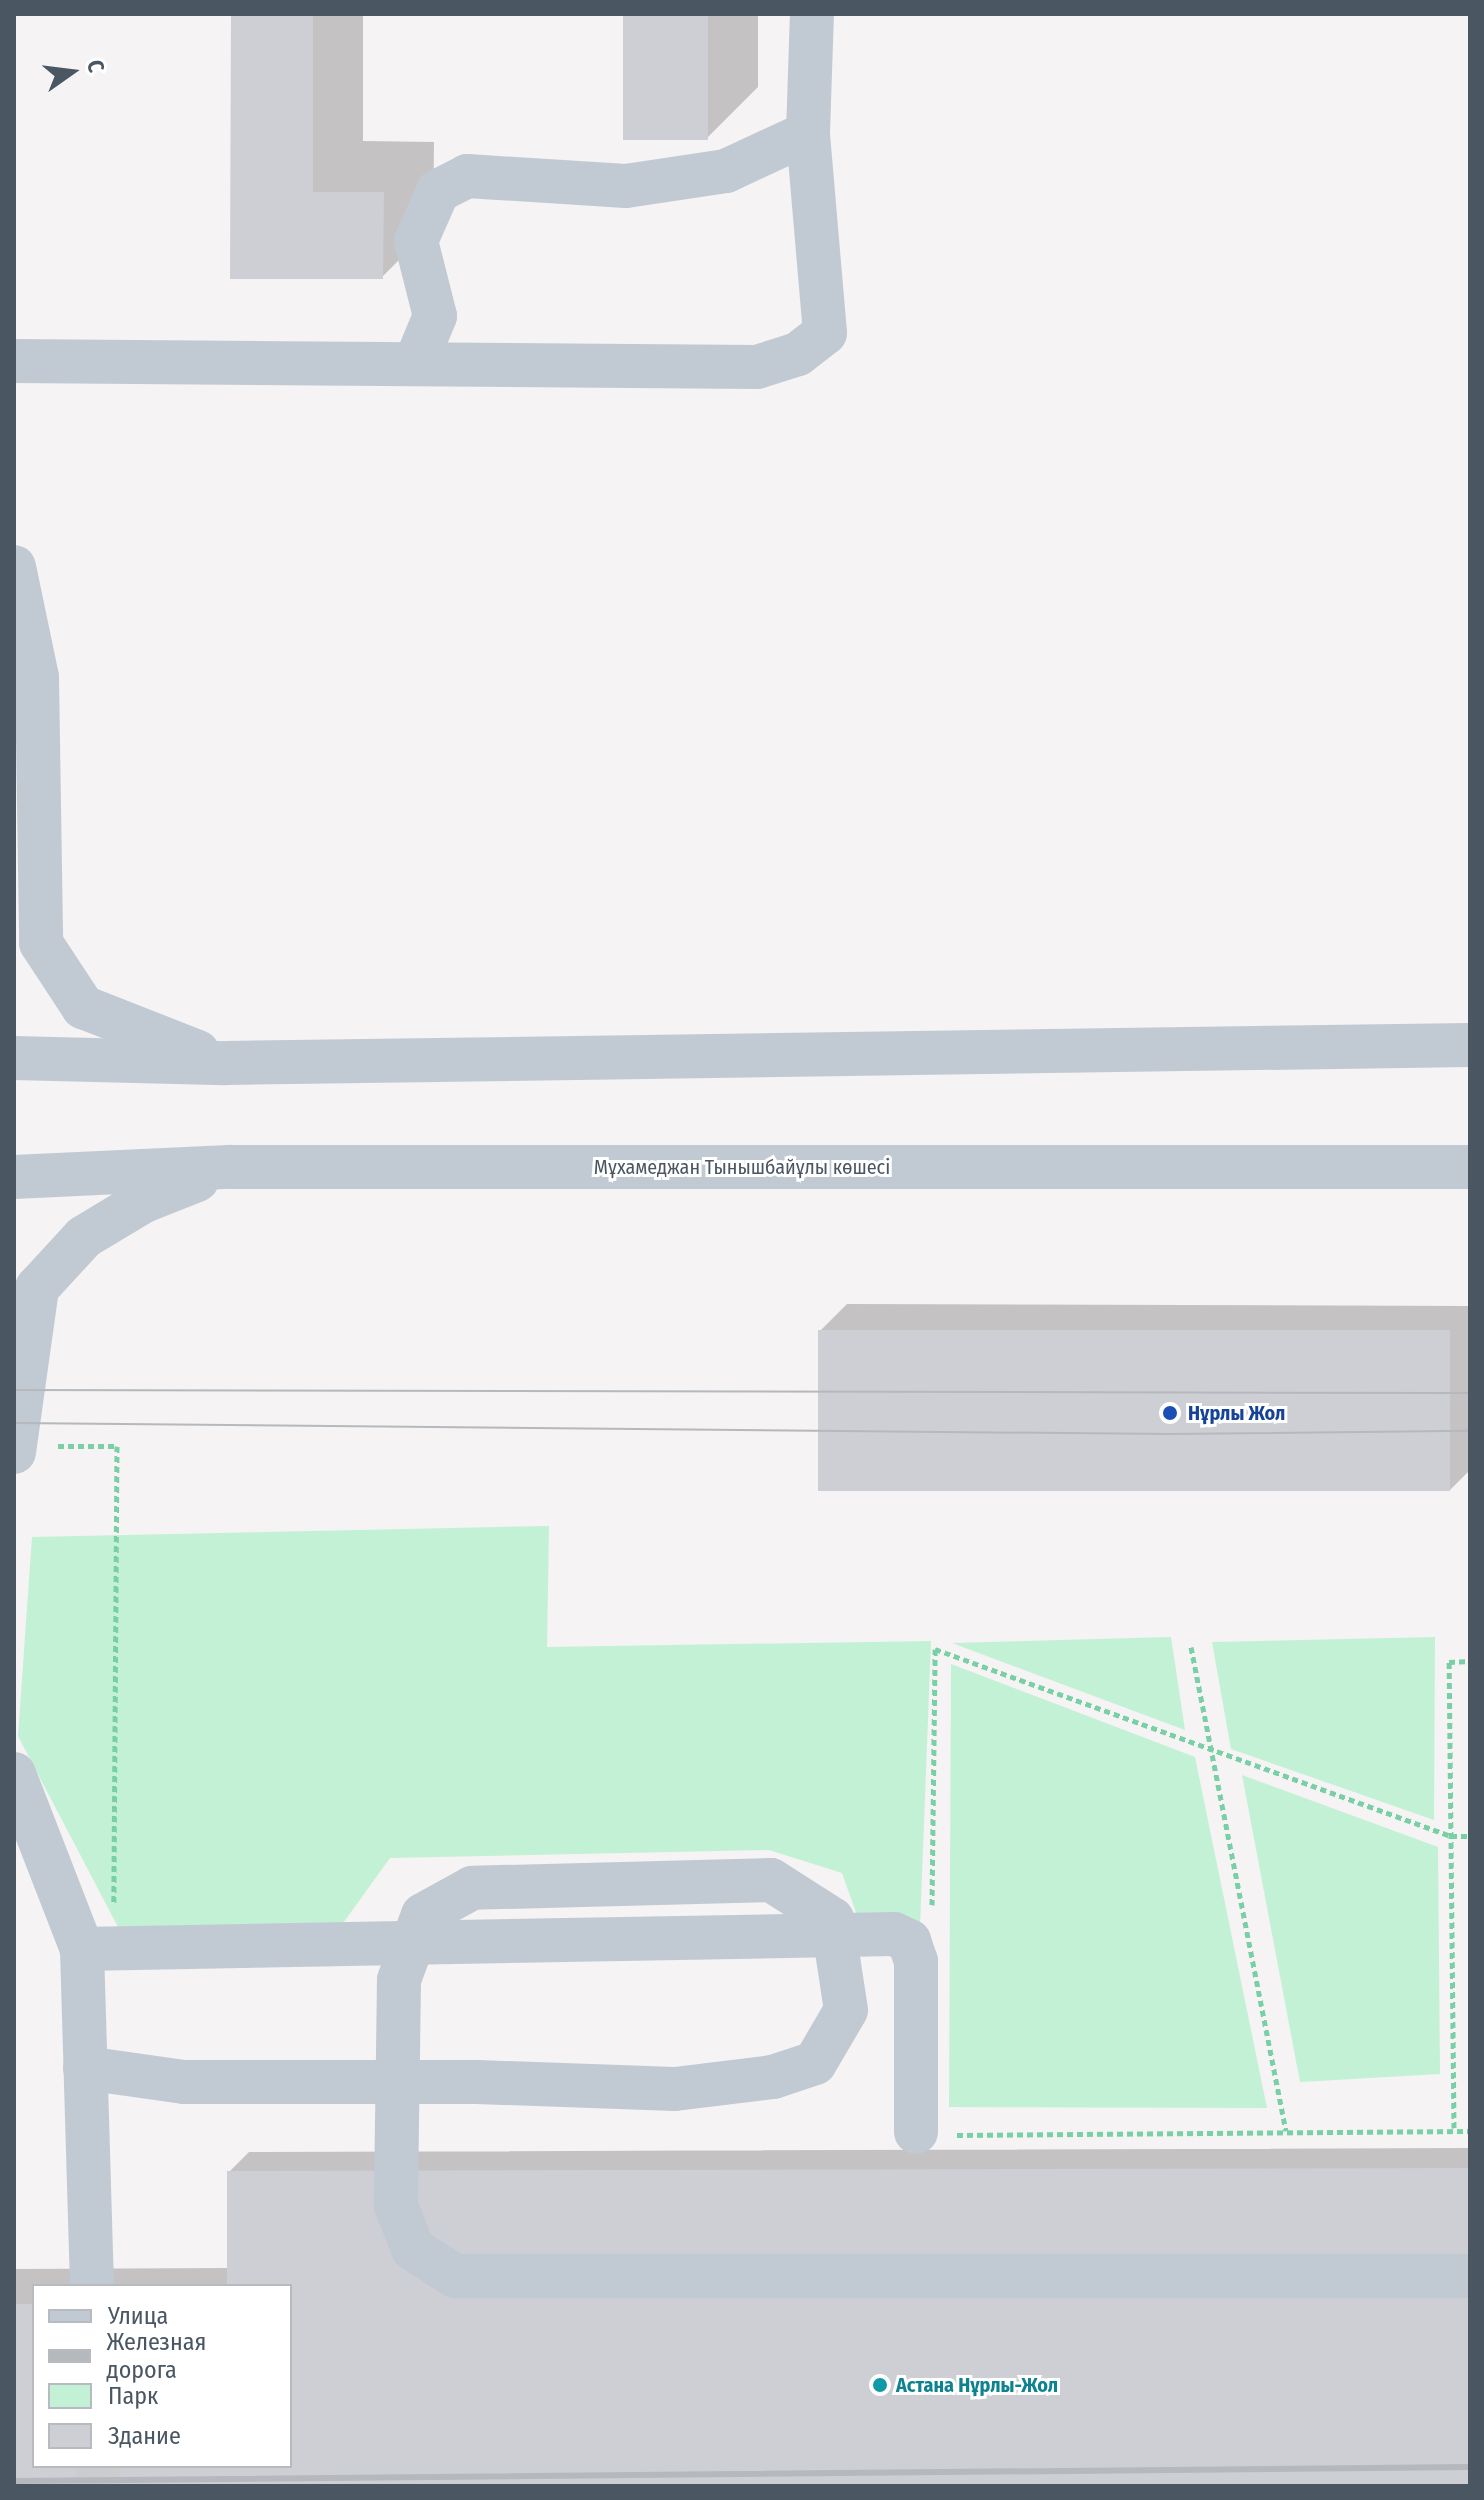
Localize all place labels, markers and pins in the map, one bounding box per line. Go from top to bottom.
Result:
place label: Нұрлы Жол [1188,1401,1285,1425]
marker: Нұрлы Жол [1159,1402,1181,1424]
place label: Астана Нұрлы-Жол [896,2373,1058,2397]
marker: Астана Нұрлы-Жол [871,2376,889,2394]

